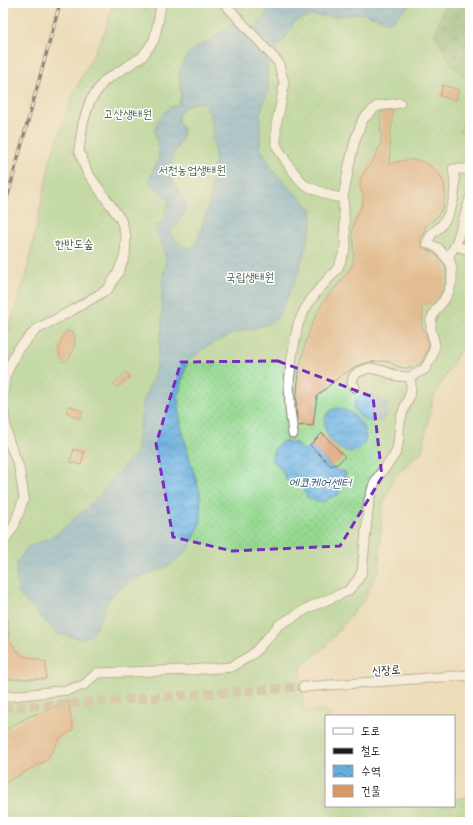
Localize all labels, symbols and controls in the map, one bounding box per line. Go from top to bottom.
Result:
park label: 고산생태원 [104,105,152,121]
park label: 서천농업생태원 [158,161,226,177]
park label: 한반도숲 [55,235,93,251]
park label: 국립생태원 [226,268,274,284]
water label: 에코케어센터 [289,473,353,490]
street label: 신장로 [371,660,401,678]
legend [325,715,455,807]
text: 도로 [361,722,380,738]
text: 철도 [361,742,380,758]
text: 수역 [361,762,381,778]
text: 건물 [361,782,381,798]

